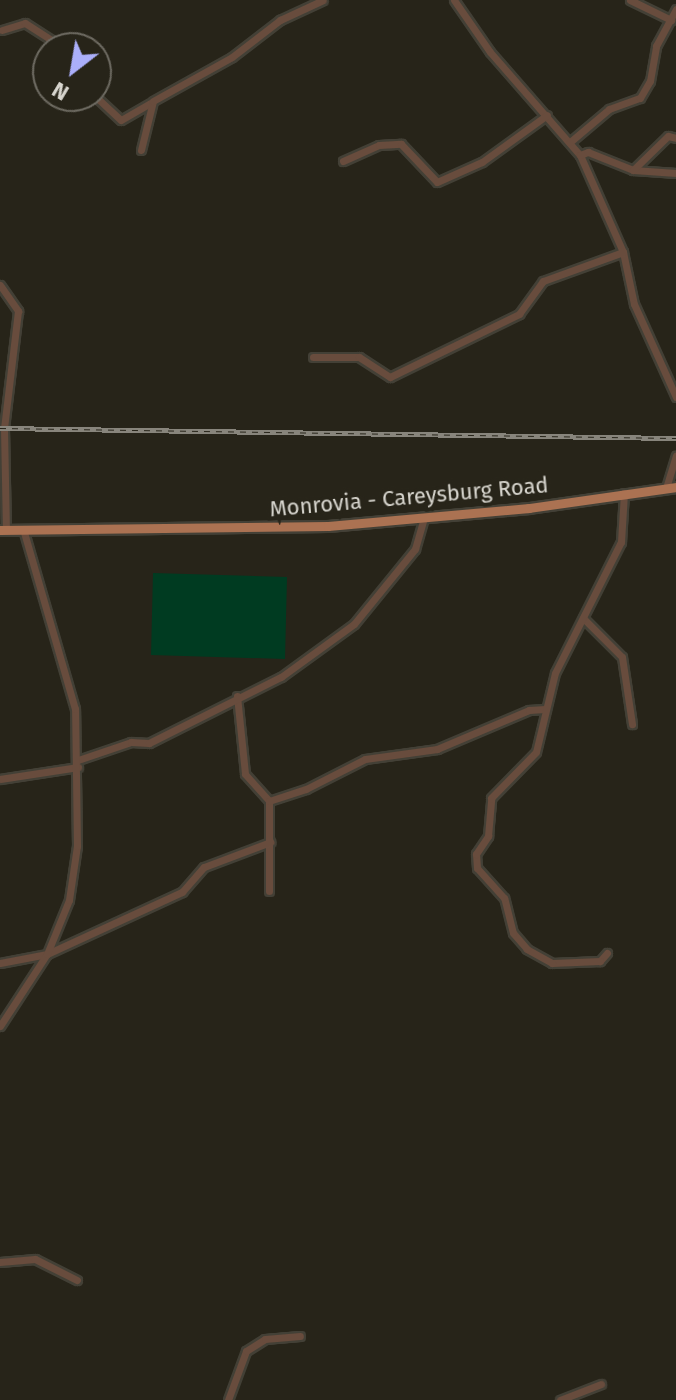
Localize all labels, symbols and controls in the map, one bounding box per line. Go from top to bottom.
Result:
north arrow [32,32,112,112]
text: N [47,76,74,107]
street label: Monrovia - Careysburg Road [269,472,549,522]

